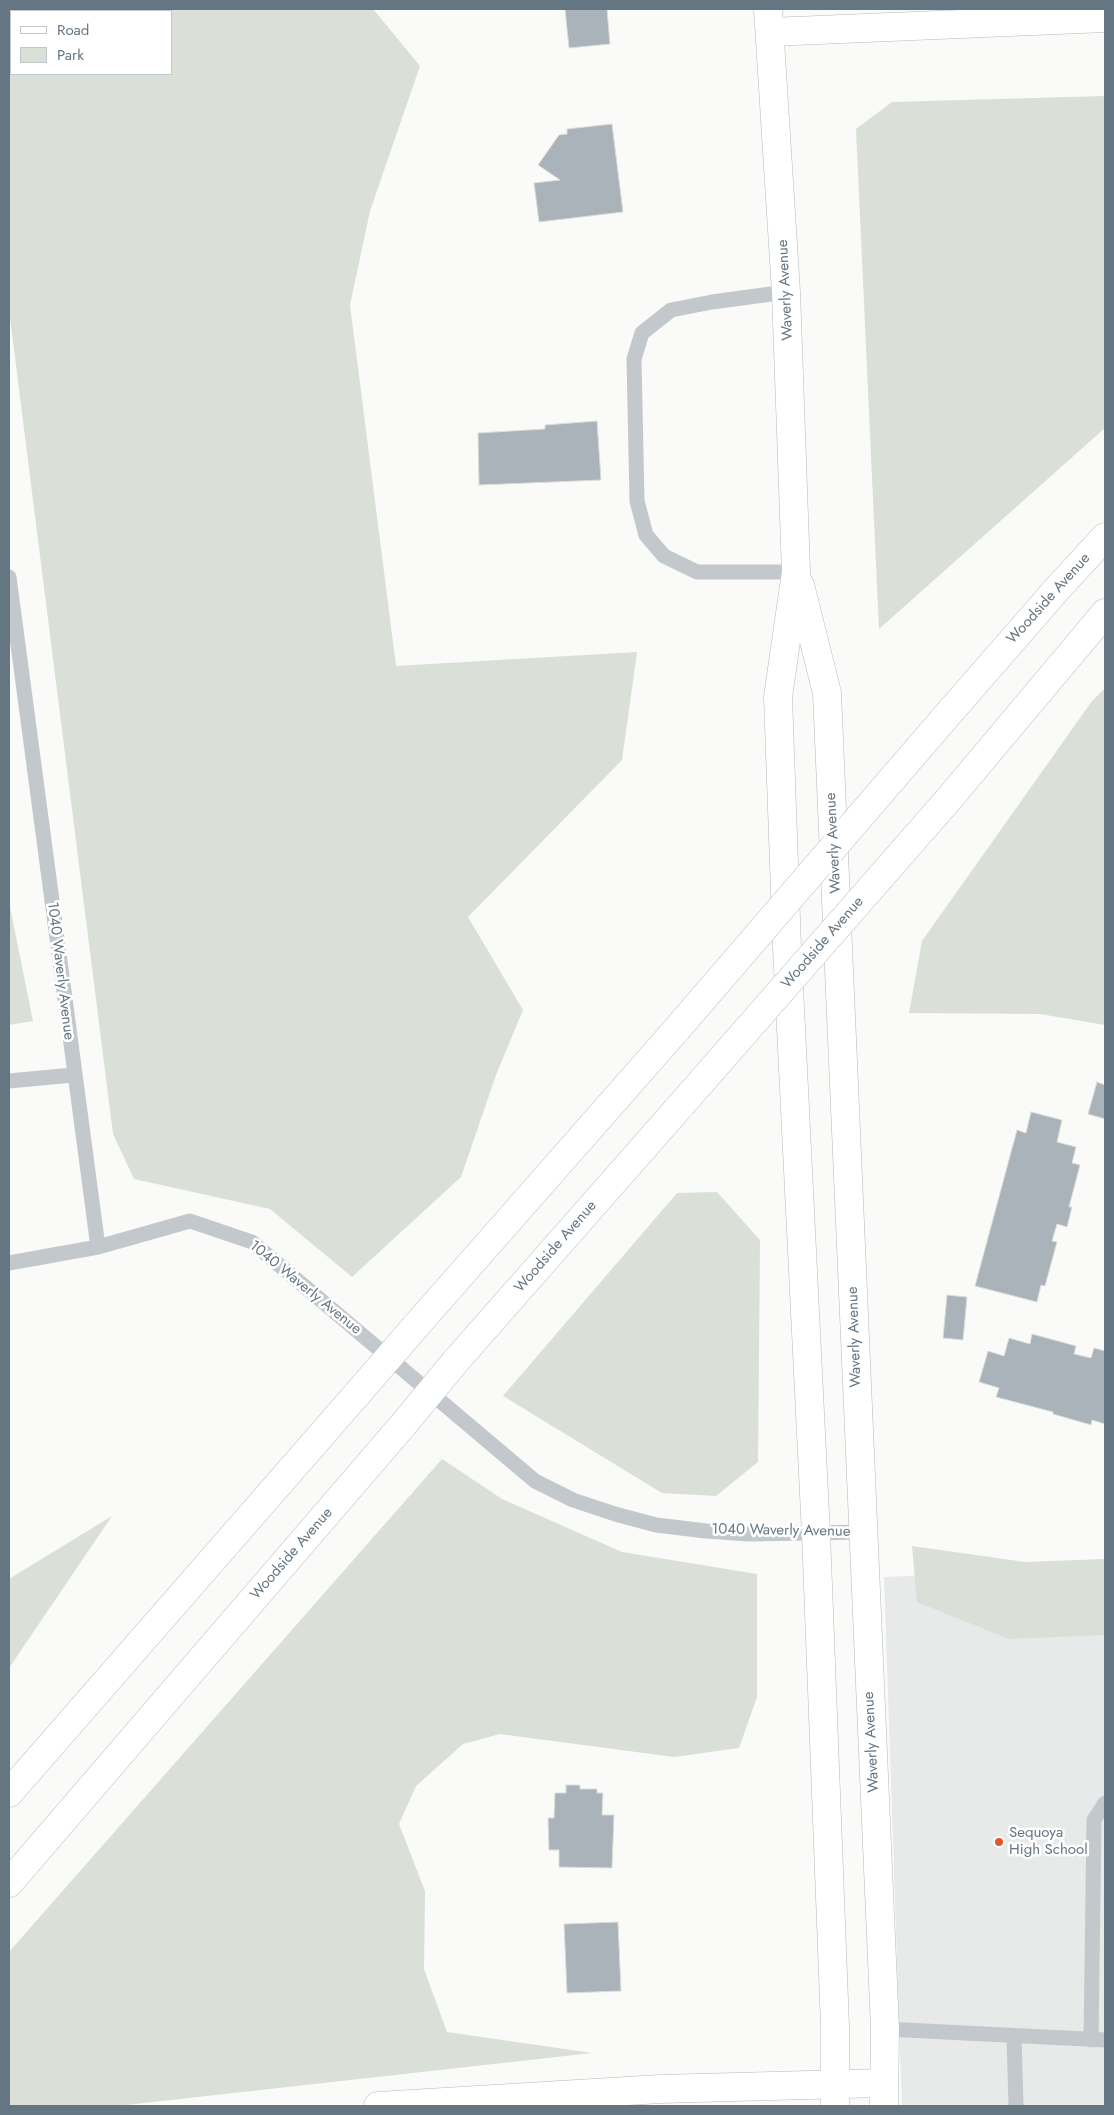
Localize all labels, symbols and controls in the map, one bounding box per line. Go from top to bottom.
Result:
legend [10,10,172,75]
text: Road [57,19,89,41]
text: Park [57,44,84,66]
street label: Waverly Avenue [774,239,798,341]
street label: Woodside Avenue [1003,550,1095,648]
street label: Waverly Avenue [822,792,846,894]
street label: Woodside Avenue [778,893,868,993]
street label: 1040 Waverly Avenue [43,901,77,1041]
street label: Woodside Avenue [511,1197,601,1297]
street label: 1040 Waverly Avenue [245,1237,365,1339]
street label: Waverly Avenue [844,1286,866,1388]
street label: Woodside Avenue [247,1504,337,1604]
street label: 1040 Waverly Avenue [711,1521,851,1541]
street label: Waverly Avenue [860,1691,884,1793]
place label: Sequoya High School [1009,1824,1088,1859]
marker: Sequoya High School [993,1836,1005,1848]

